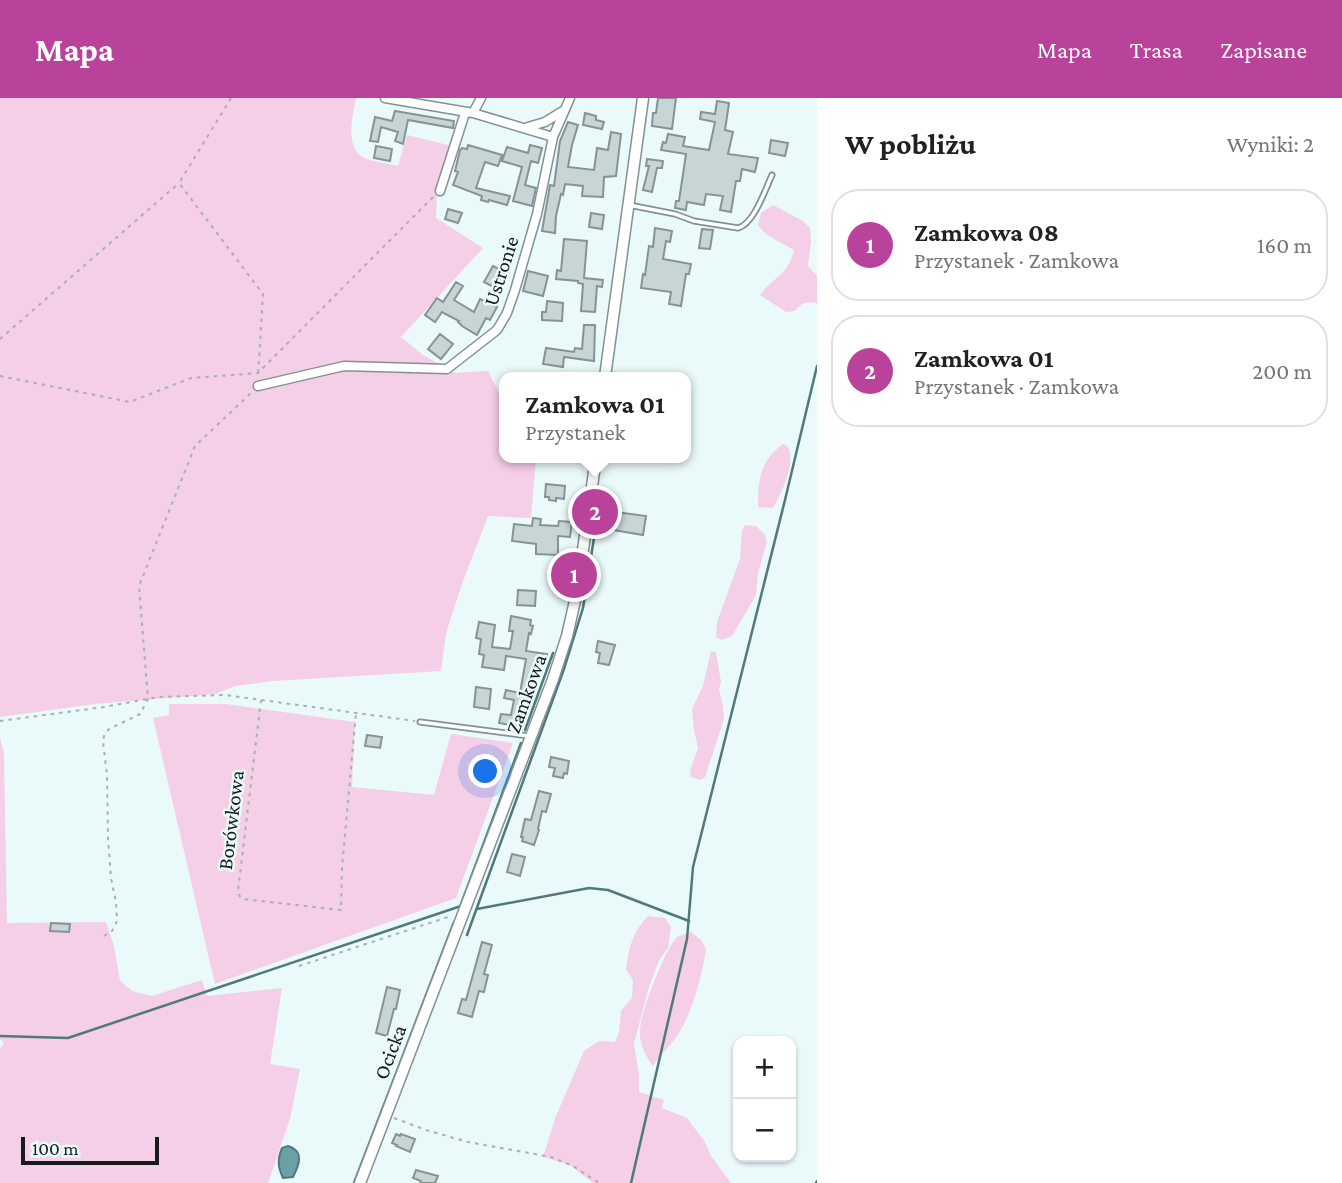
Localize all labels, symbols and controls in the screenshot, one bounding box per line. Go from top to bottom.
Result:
text: Mapa [35,31,114,68]
text: Mapa [1037,36,1092,63]
text: Trasa [1130,36,1183,63]
text: Zapisane [1221,36,1307,63]
text: W pobliżu [845,127,976,160]
text: Wyniki: 2 [1227,131,1314,157]
text: Zamkowa 08 [914,218,1059,247]
text: 1 [866,232,874,258]
text: 160 m [1257,232,1312,258]
street label: Ustronie [478,233,524,309]
text: Przystanek · Zamkowa [914,247,1119,273]
text: Zamkowa 01 [914,344,1053,373]
text: 2 [864,358,876,384]
text: 200 m [1252,358,1312,384]
popup [499,372,691,463]
text: Przystanek · Zamkowa [914,373,1119,399]
text: Zamkowa 01 [525,390,665,419]
text: Przystanek [525,419,626,445]
pin: 2 [572,486,618,538]
pin: 1 [551,549,597,601]
street label: Zamkowa [501,651,552,737]
your location [468,754,502,788]
street label: Borówkowa [213,769,249,871]
street label: Ocicka [369,1021,411,1083]
map controls [733,1036,796,1162]
button: + [733,1036,796,1099]
button: − [733,1099,796,1162]
scale bar [21,1134,159,1166]
text: 100 m [32,1138,79,1159]

